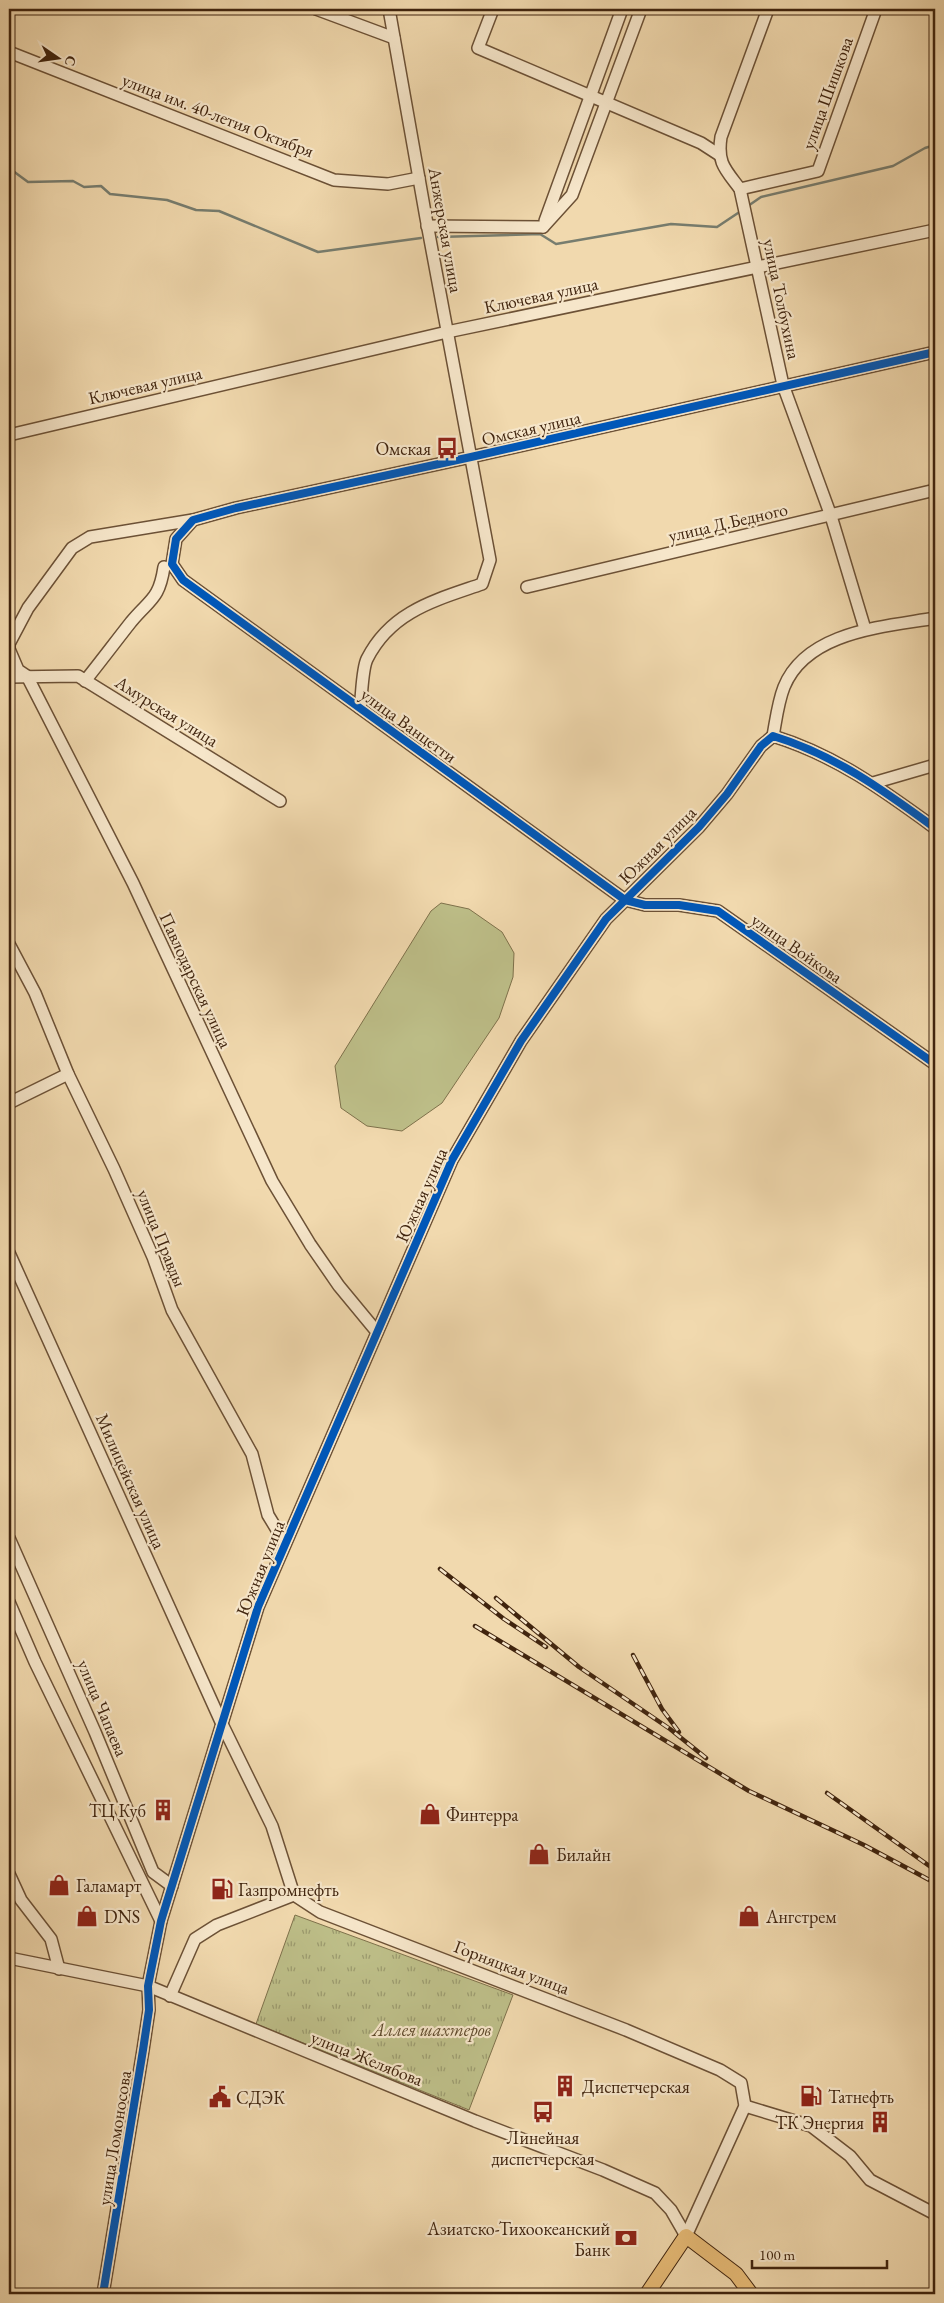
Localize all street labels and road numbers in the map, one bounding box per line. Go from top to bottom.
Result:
street label: улица Шишкова [796,33,858,152]
street label: улица им. 40-летия Октября [119,68,317,162]
street label: Анжерская улица [424,165,468,295]
street label: улица Толбухина [758,237,806,362]
street label: Ключевая улица [482,272,601,318]
street label: Ключевая улица [86,361,205,409]
street label: Омская улица [479,405,584,451]
street label: улица Д.Бедного [666,497,790,547]
street label: Амурская улица [110,670,223,752]
street label: улица Ванцетти [356,682,462,768]
street label: Южная улица [613,800,702,889]
street label: Павлодарская улица [154,908,238,1052]
street label: улица Войкова [747,908,848,988]
street label: Южная улица [390,1143,452,1246]
street label: улица Правды [132,1186,192,1290]
street label: Милицейская улица [91,1410,172,1553]
street label: Южная улица [230,1516,290,1619]
street label: улица Чапаева [72,1656,134,1761]
street label: Горняцкая улица [451,1934,574,2000]
street label: улица Желябова [308,2025,427,2091]
street label: улица Ломоносова [92,2068,136,2207]

